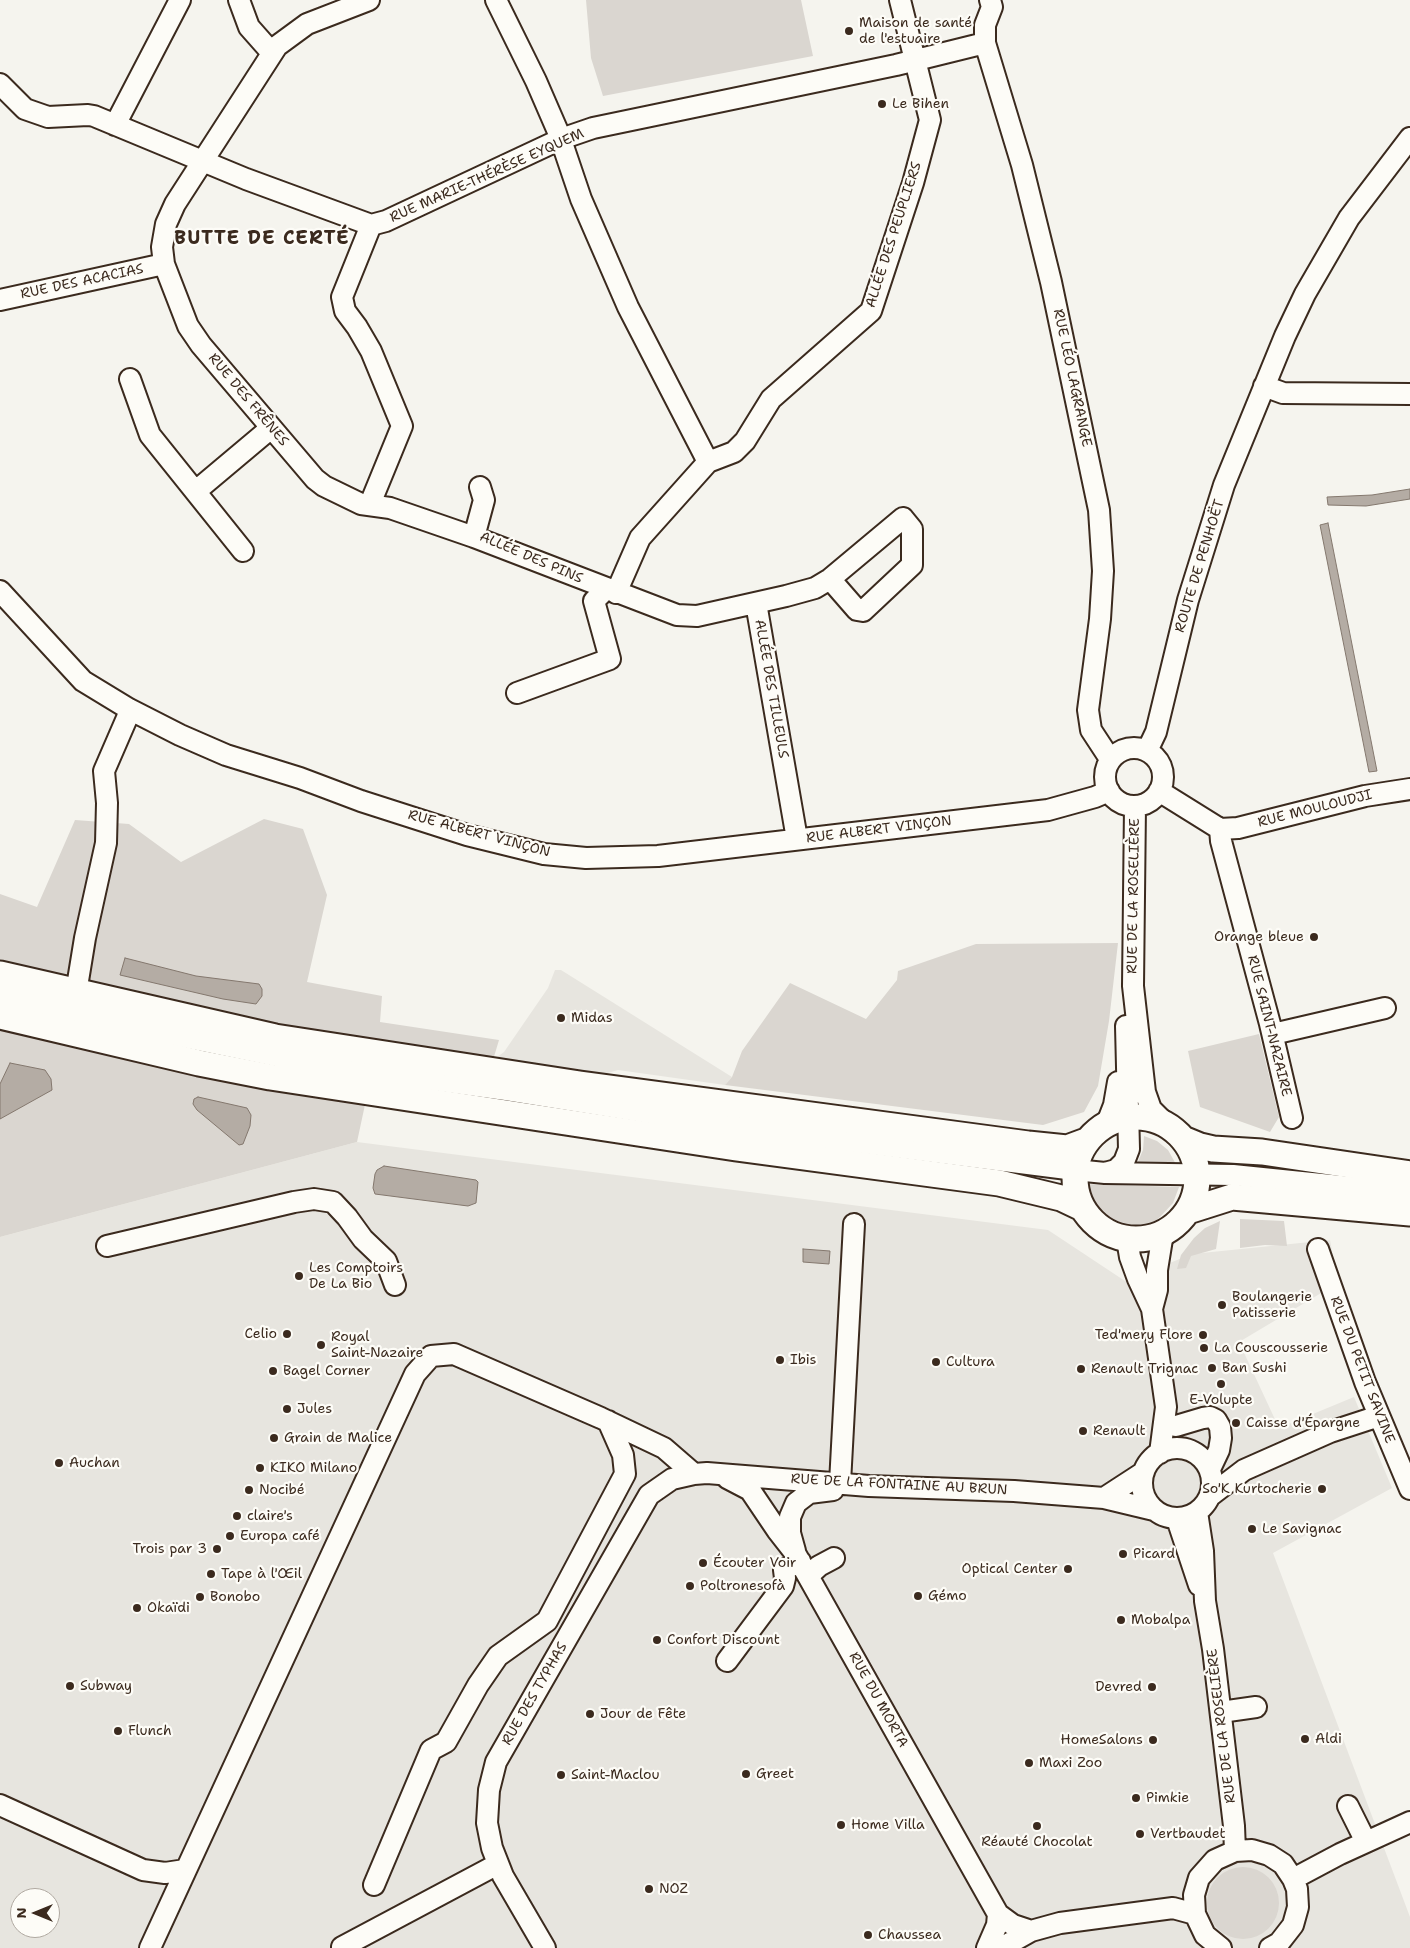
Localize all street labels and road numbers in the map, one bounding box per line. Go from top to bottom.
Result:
street label: RUE MARIE-THÉRÈSE EYQUEM [387,125,587,227]
street label: ALLÉE DES PEUPLIERS [862,160,926,310]
street label: RUE DES ACACIAS [19,261,145,303]
street label: RUE LÉO LAGRANGE [1049,308,1095,448]
street label: RUE DES FRÊNES [204,350,292,450]
street label: ROUTE DE PENHOËT [1172,497,1228,635]
street label: ALLÉE DES PINS [477,529,585,587]
street label: ALLÉE DES TILLEULS [750,618,792,760]
street label: RUE MOULOUDJI [1256,787,1374,831]
street label: RUE ALBERT VINÇON [406,807,552,861]
street label: RUE ALBERT VINÇON [805,813,953,847]
street label: RUE DE LA ROSELIÈRE [1124,818,1144,974]
street label: RUE SAINT-NAZAIRE [1243,954,1295,1098]
street label: RUE DU PETIT SAVINE [1326,1294,1398,1446]
street label: RUE DE LA FONTAINE AU BRUN [790,1471,1008,1499]
street label: RUE DES TYPHAS [499,1640,571,1748]
street label: RUE DE LA ROSELIÈRE [1204,1648,1240,1804]
street label: RUE DU MORTA [845,1649,911,1751]

